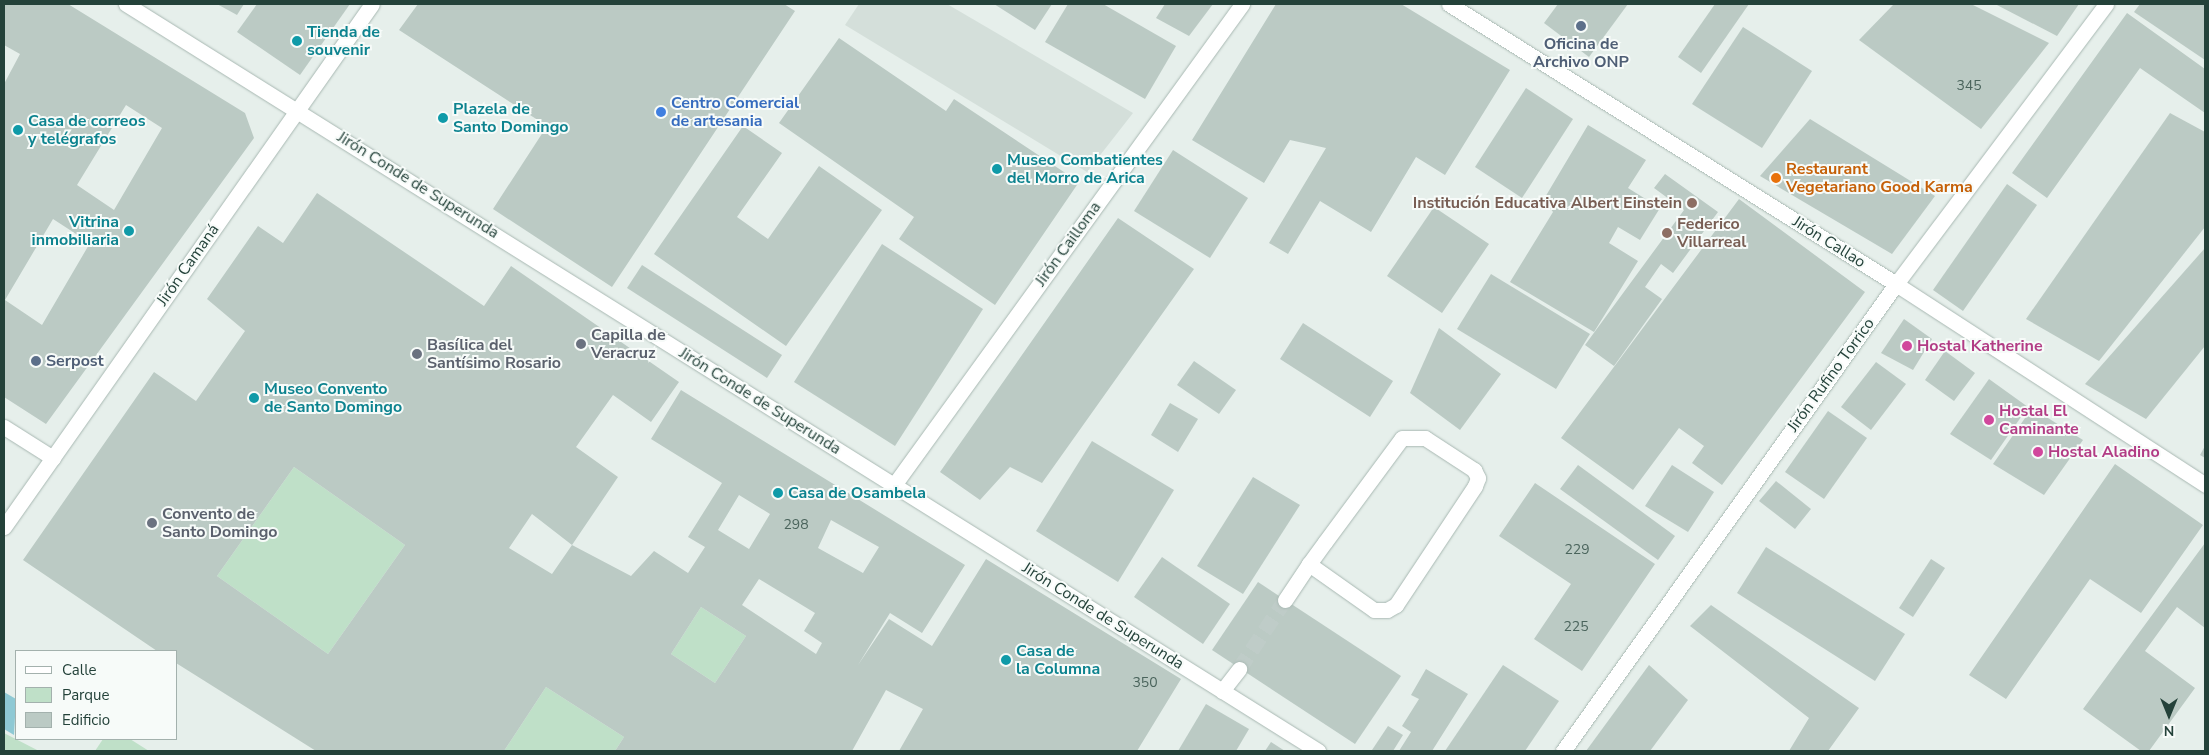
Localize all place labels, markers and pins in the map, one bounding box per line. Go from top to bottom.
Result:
marker: Oficina de Archivo ONP [1575,20,1587,32]
place label: Tienda de souvenir [307,22,380,60]
place label: Oficina de Archivo ONP [1533,34,1629,72]
marker: Tienda de souvenir [291,35,303,47]
place label: Centro Comercial de artesania [671,93,799,131]
place label: Plazela de Santo Domingo [453,99,569,137]
marker: Centro Comercial de artesania [655,106,667,118]
place label: Casa de correos y telégrafos [28,111,146,149]
marker: Plazela de Santo Domingo [437,112,449,124]
marker: Casa de correos y telégrafos [12,124,24,136]
place label: Museo Combatientes del Morro de Arica [1007,150,1163,188]
place label: Restaurant Vegetariano Good Karma [1786,159,1973,197]
marker: Museo Combatientes del Morro de Arica [991,163,1003,175]
marker: Restaurant Vegetariano Good Karma [1770,172,1782,184]
place label: Institución Educativa Albert Einstein [1413,193,1682,213]
marker: Institución Educativa Albert Einstein [1686,197,1698,209]
place label: Vitrina inmobiliaria [32,212,119,250]
place label: Federico Villarreal [1677,214,1746,252]
marker: Vitrina inmobiliaria [123,225,135,237]
marker: Federico Villarreal [1661,227,1673,239]
place label: Capilla de Veracruz [591,325,666,363]
place label: Basílica del Santísimo Rosario [427,335,561,373]
place label: Hostal Katherine [1917,336,2043,356]
marker: Capilla de Veracruz [575,338,587,350]
marker: Hostal Katherine [1901,340,1913,352]
marker: Basílica del Santísimo Rosario [411,348,423,360]
place label: Serpost [46,351,104,371]
marker: Serpost [30,355,42,367]
place label: Museo Convento de Santo Domingo [264,379,402,417]
marker: Museo Convento de Santo Domingo [248,392,260,404]
place label: Hostal El Caminante [1999,401,2079,439]
marker: Hostal El Caminante [1983,414,1995,426]
place label: Hostal Aladino [2048,442,2160,462]
marker: Hostal Aladino [2032,446,2044,458]
place label: Casa de Osambela [788,483,926,503]
marker: Casa de Osambela [772,487,784,499]
place label: Convento de Santo Domingo [162,504,278,542]
marker: Convento de Santo Domingo [146,517,158,529]
place label: Casa de la Columna [1016,641,1100,679]
marker: Casa de la Columna [1000,654,1012,666]

